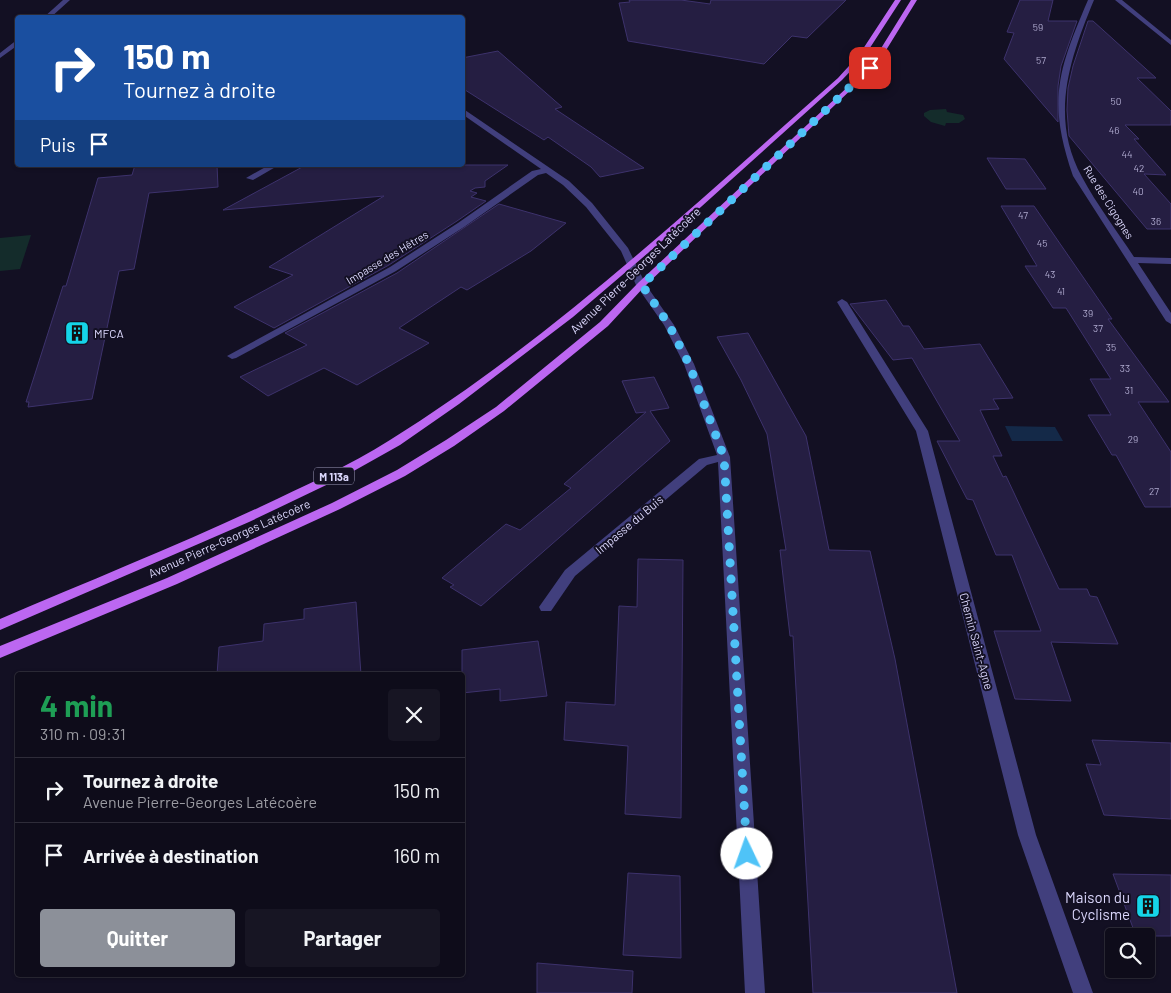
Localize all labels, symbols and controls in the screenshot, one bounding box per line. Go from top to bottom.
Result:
house number: 59 [1033,21,1043,33]
text: 150 m [123,34,210,76]
icon: right [40,35,105,100]
pin [849,47,891,89]
icon: arrive [856,54,884,82]
house number: 57 [1036,54,1046,66]
text: Tournez à droite [123,76,276,102]
house number: 50 [1111,95,1121,107]
house number: 46 [1109,124,1119,136]
icon: arrive [85,130,113,158]
text: Puis [40,133,75,156]
house number: 44 [1121,148,1133,160]
house number: 42 [1134,162,1144,174]
street label: Rue des Cigognes [1081,163,1137,241]
house number: 40 [1132,185,1144,197]
street label: Avenue Pierre-Georges Latécoère [567,204,703,336]
house number: 47 [1018,209,1028,221]
house number: 36 [1151,215,1161,227]
street label: Impasse des Hêtres [344,227,430,287]
house number: 45 [1037,237,1047,249]
house number: 43 [1045,268,1055,280]
house number: 41 [1057,285,1065,297]
house number: 39 [1083,307,1093,319]
building icon: MFCA [64,320,90,346]
house number: 37 [1093,322,1103,334]
place label: MFCA [94,326,124,340]
house number: 35 [1106,341,1116,353]
house number: 33 [1120,362,1130,374]
house number: 31 [1125,384,1133,396]
house number: 29 [1128,433,1138,445]
road number: M 113a [314,468,354,484]
house number: 27 [1149,485,1159,497]
street label: Impasse du Buis [592,492,666,556]
street label: Avenue Pierre-Georges Latécoère [146,496,312,580]
street label: Chemin Saint-Agne [957,591,997,691]
text: 4 min [40,687,113,723]
button: close [388,689,440,741]
text: 310 m · 09:31 [40,724,126,743]
text: Tournez à droite [83,769,219,792]
icon: right [40,776,68,804]
text: 150 m [393,779,440,802]
text: Avenue Pierre-Georges Latécoère [83,792,317,811]
position arrow [720,827,772,879]
icon: arrive [40,841,68,869]
text: Arrivée à destination [83,844,259,867]
text: 160 m [393,844,440,867]
place label: Maison du Cyclisme [1065,888,1130,923]
building icon: Maison du Cyclisme [1135,893,1161,919]
button: Quitter [40,909,235,967]
button: Partager [245,909,440,967]
map controls [1105,928,1155,978]
button: search [1105,928,1155,978]

